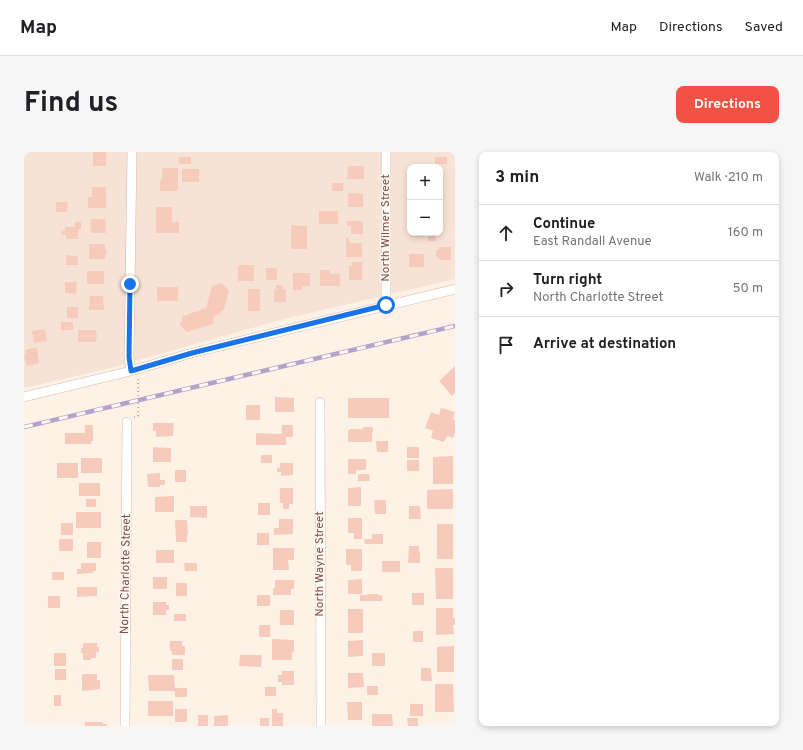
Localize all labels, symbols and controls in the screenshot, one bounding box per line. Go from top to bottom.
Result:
text: Map [20,16,57,40]
text: Map [611,19,637,36]
text: Directions [659,19,723,36]
text: Saved [745,19,783,36]
text: Find us [24,86,118,122]
button: Directions [676,86,779,123]
map controls [407,164,443,236]
button: + [407,164,443,200]
text: 3 min [495,167,539,189]
text: Walk · 210 m [694,170,763,186]
street label: North Wilmer Street [378,174,394,282]
button: − [407,200,443,236]
text: Continue [533,215,595,234]
icon: ahead [495,222,517,244]
text: 160 m [728,225,763,241]
text: East Randall Avenue [533,234,651,250]
text: Turn right [533,271,602,290]
route end [121,275,139,293]
icon: right [495,278,517,300]
text: 50 m [733,281,763,297]
text: North Charlotte Street [533,290,663,306]
route start [377,296,395,314]
icon: arrive [495,334,517,356]
text: Arrive at destination [533,335,676,354]
street label: North Wayne Street [312,511,328,617]
street label: North Charlotte Street [117,514,135,634]

